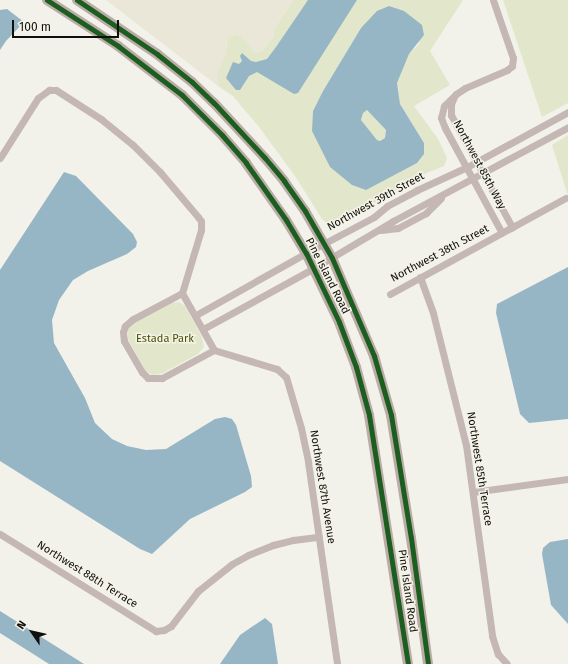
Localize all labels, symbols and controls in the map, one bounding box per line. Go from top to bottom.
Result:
scale bar [14,12,121,38]
text: 100 m [19,20,51,34]
street label: Northwest 85th Way [450,118,508,212]
street label: Northwest 39th Street [325,170,427,234]
street label: Northwest 38th Street [389,223,491,285]
street label: Pine Island Road [302,236,352,316]
park label: Estada Park [136,332,194,346]
street label: Northwest 85th Terrace [463,411,495,527]
street label: Northwest 87th Avenue [306,429,338,545]
street label: Northwest 88th Terrace [34,539,140,611]
street label: Pine Island Road [395,549,419,633]
north arrow [12,612,52,652]
text: N [14,618,29,632]

